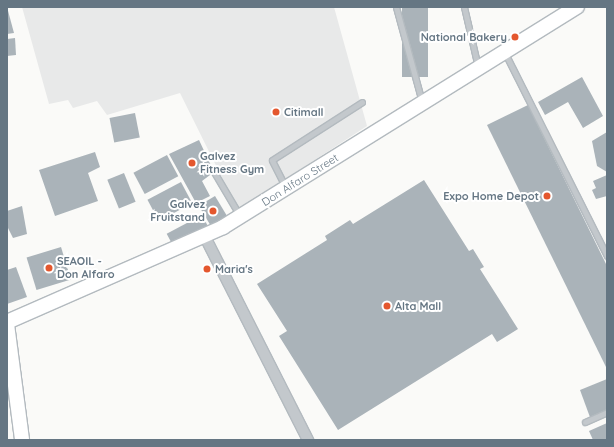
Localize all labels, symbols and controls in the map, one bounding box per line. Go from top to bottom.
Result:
place label: National Bakery [421,30,507,44]
marker: National Bakery [510,32,520,42]
place label: Citimall [284,105,324,119]
marker: Citimall [271,107,281,117]
place label: Galvez Fitness Gym [200,150,264,176]
street label: Don Alfaro Street [259,151,341,209]
marker: Galvez Fitness Gym [187,158,197,168]
place label: Expo Home Depot [443,189,539,203]
marker: Expo Home Depot [542,191,552,201]
place label: Galvez Fruitstand [150,198,205,224]
marker: Galvez Fruitstand [208,206,218,216]
place label: SEAOIL - Don Alfaro [57,255,115,281]
place label: Maria's [215,262,253,276]
marker: SEAOIL - Don Alfaro [44,263,54,273]
marker: Maria's [202,264,212,274]
place label: Alta Mall [395,299,441,313]
marker: Alta Mall [382,301,392,311]

